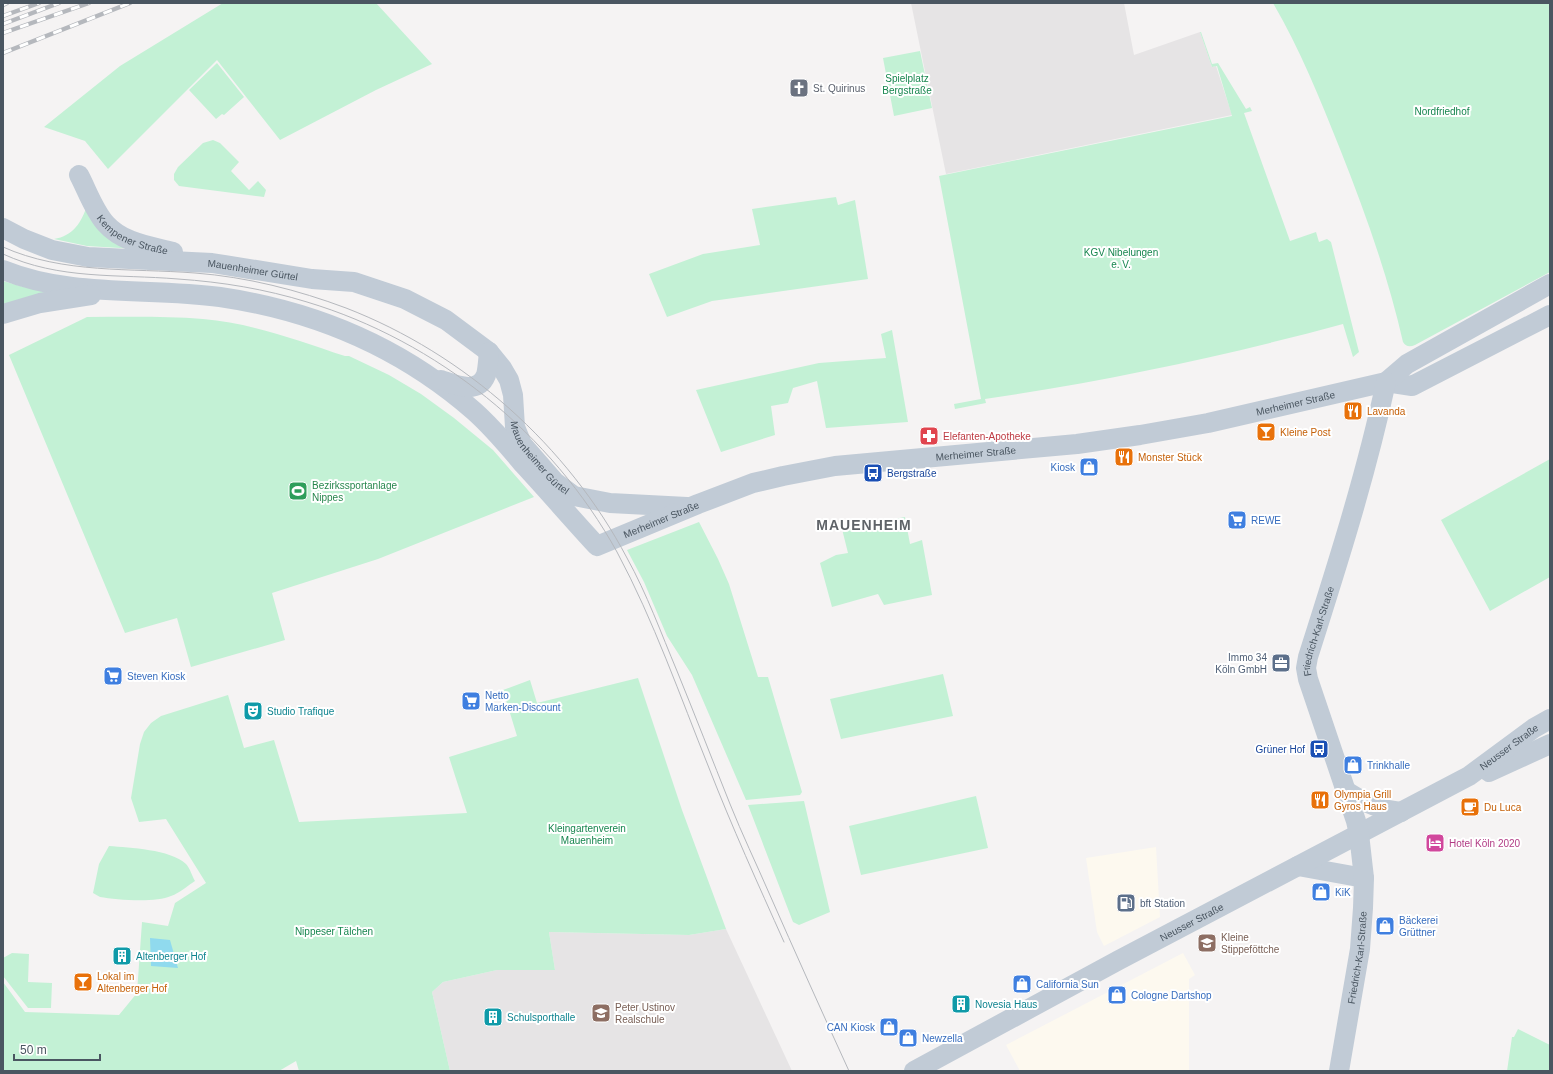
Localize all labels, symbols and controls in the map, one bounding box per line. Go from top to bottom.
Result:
park label: Spielplatz Bergstraße [882,73,932,96]
church icon: St. Quirinus [788,77,810,99]
place label: St. Quirinus [813,83,865,94]
park label: Nordfriedhof [1414,106,1470,117]
street label: Kempener Straße [95,213,169,256]
park label: KGV Nibelungen e. V. [1084,247,1158,270]
street label: Mauenheimer Gürtel [208,257,299,282]
street label: Merheimer Straße [1255,388,1336,417]
restaurant icon: Lavanda [1342,400,1364,422]
place label: Lavanda [1367,406,1406,417]
street label: Mauenheimer Gürtel [509,421,571,496]
bar icon: Kleine Post [1255,421,1277,443]
pharmacy icon: Elefanten-Apotheke [918,425,940,447]
place label: Kleine Post [1280,427,1331,438]
place label: Elefanten-Apotheke [943,431,1031,442]
street label: Merheimer Straße [935,444,1017,462]
restaurant icon: Monster Stück [1113,446,1135,468]
place label: Monster Stück [1138,452,1203,463]
shop icon: Kiosk [1078,456,1100,478]
bus stop icon: Bergstraße [862,462,884,484]
place label: Kiosk [1051,462,1076,473]
place label: Bergstraße [887,468,937,479]
sports icon: Bezirkssportanlage Nippes [287,480,309,502]
place label: Bezirkssportanlage Nippes [312,480,397,503]
street label: Merheimer Straße [622,499,701,540]
supermarket icon: REWE [1226,509,1248,531]
place label: REWE [1251,515,1281,526]
district label: MAUENHEIM [816,517,912,533]
street label: Friedrich-Karl-Straße [1300,584,1336,677]
place label: Immo 34 Köln GmbH [1215,652,1267,675]
office icon: Immo 34 Köln GmbH [1270,652,1292,674]
supermarket icon: Steven Kiosk [102,665,124,687]
place label: Steven Kiosk [127,671,186,682]
supermarket icon: Netto Marken-Discount [460,690,482,712]
place label: Netto Marken-Discount [485,690,561,713]
theatre icon: Studio Trafique [242,700,264,722]
place label: Studio Trafique [267,706,335,717]
street label: Neusser Straße [1477,721,1540,772]
bus stop icon: Grüner Hof [1308,738,1330,760]
place label: Grüner Hof [1256,744,1305,755]
shop icon: Trinkhalle [1342,754,1364,776]
place label: Trinkhalle [1367,760,1410,771]
restaurant icon: Olympia Grill Gyros Haus [1309,789,1331,811]
place label: Olympia Grill Gyros Haus [1334,789,1391,812]
cafe icon: Du Luca [1459,796,1481,818]
place label: Du Luca [1484,802,1522,813]
park label: Kleingartenverein Mauenheim [548,823,626,846]
hotel icon: Hotel Köln 2020 [1424,832,1446,854]
place label: Hotel Köln 2020 [1449,838,1521,849]
shop icon: KiK [1310,881,1332,903]
place label: KiK [1335,887,1351,898]
fuel station icon: bft Station [1115,892,1137,914]
place label: bft Station [1140,898,1185,909]
street label: Neusser Straße [1158,901,1225,943]
street label: Friedrich-Karl-Straße [1345,910,1368,1005]
shop icon: Bäckerei Grüttner [1374,915,1396,937]
place label: Bäckerei Grüttner [1399,915,1438,938]
park label: Nippeser Tälchen [295,926,373,937]
school or university icon: Kleine Stippeföttche [1196,932,1218,954]
place label: Kleine Stippeföttche [1221,932,1280,955]
building icon: Altenberger Hof [111,945,133,967]
place label: Altenberger Hof [136,951,206,962]
bar icon: Lokal im Altenberger Hof [72,971,94,993]
place label: Lokal im Altenberger Hof [97,971,167,994]
shop icon: California Sun [1011,973,1033,995]
place label: California Sun [1036,979,1099,990]
shop icon: Cologne Dartshop [1106,984,1128,1006]
place label: Cologne Dartshop [1131,990,1212,1001]
building icon: Novesia Haus [950,993,972,1015]
place label: Novesia Haus [975,999,1037,1010]
school or university icon: Peter Ustinov Realschule [590,1002,612,1024]
place label: Peter Ustinov Realschule [615,1002,675,1025]
building icon: Schulsporthalle [482,1006,504,1028]
place label: Schulsporthalle [507,1012,576,1023]
shop icon: CAN Kiosk [878,1016,900,1038]
place label: CAN Kiosk [827,1022,876,1033]
shop icon: Newzella [897,1027,919,1049]
place label: Newzella [922,1033,963,1044]
scale bar [14,1036,100,1062]
text: 50 m [20,1043,47,1057]

